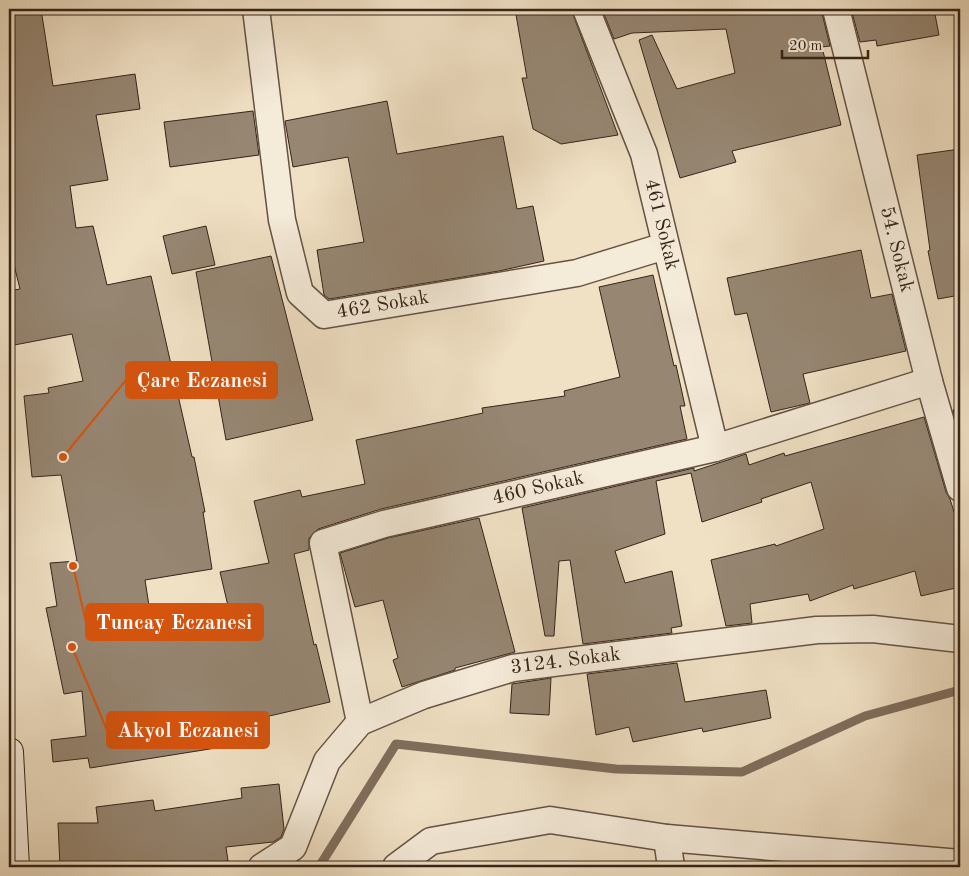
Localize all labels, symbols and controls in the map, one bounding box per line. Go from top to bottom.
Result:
scale bar [782,28,868,60]
text: 20 m [789,39,823,54]
street label: 461 Sokak [640,177,682,273]
street label: 54. Sokak [876,205,916,294]
street label: 462 Sokak [335,288,431,323]
callout: Çare Eczanesi [126,362,277,398]
text: Çare Eczanesi [137,371,267,392]
street label: 460 Sokak [491,468,586,509]
callout: Tuncay Eczanesi [86,604,263,640]
text: Tuncay Eczanesi [96,613,252,634]
street label: 3124. Sokak [510,645,622,678]
callout: Akyol Eczanesi [107,712,269,748]
text: Akyol Eczanesi [117,721,259,742]

